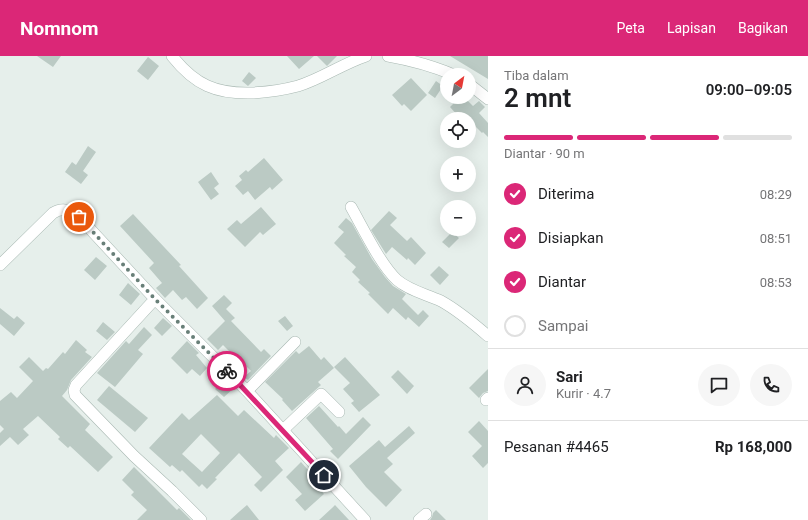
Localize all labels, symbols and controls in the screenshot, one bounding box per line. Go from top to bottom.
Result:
text: Nomnom [20,17,98,40]
text: Peta [617,20,645,36]
text: Lapisan [667,20,716,36]
text: Bagikan [738,20,788,36]
north arrow [440,68,476,104]
map controls [440,68,476,236]
text: Tiba dalam [504,68,569,83]
text: 09:00–09:05 [706,81,792,99]
text: 2 mnt [504,83,571,113]
button: locate [440,112,476,148]
text: Diantar · 90 m [504,146,585,161]
button: + [440,156,476,192]
icon: check [504,183,526,205]
text: Diterima [538,185,594,203]
text: 08:29 [760,187,792,202]
pin [62,200,96,234]
button: − [440,200,476,236]
icon: bag [68,206,90,228]
icon: check [504,227,526,249]
text: Disiapkan [538,229,604,247]
text: 08:51 [760,231,792,246]
icon: check [504,271,526,293]
text: Diantar [538,273,586,291]
text: 08:53 [760,275,792,290]
text: Sampai [538,317,588,335]
courier [207,351,247,391]
icon: bike [216,360,238,382]
button: person [504,364,546,406]
button: chat [698,364,740,406]
button: phone [750,364,792,406]
text: Sari [556,368,583,386]
text: Kurir · 4.7 [556,386,611,401]
text: Pesanan #4465 [504,438,609,456]
text: Rp 168,000 [715,438,792,456]
pin [307,458,341,492]
icon: home [313,464,335,486]

